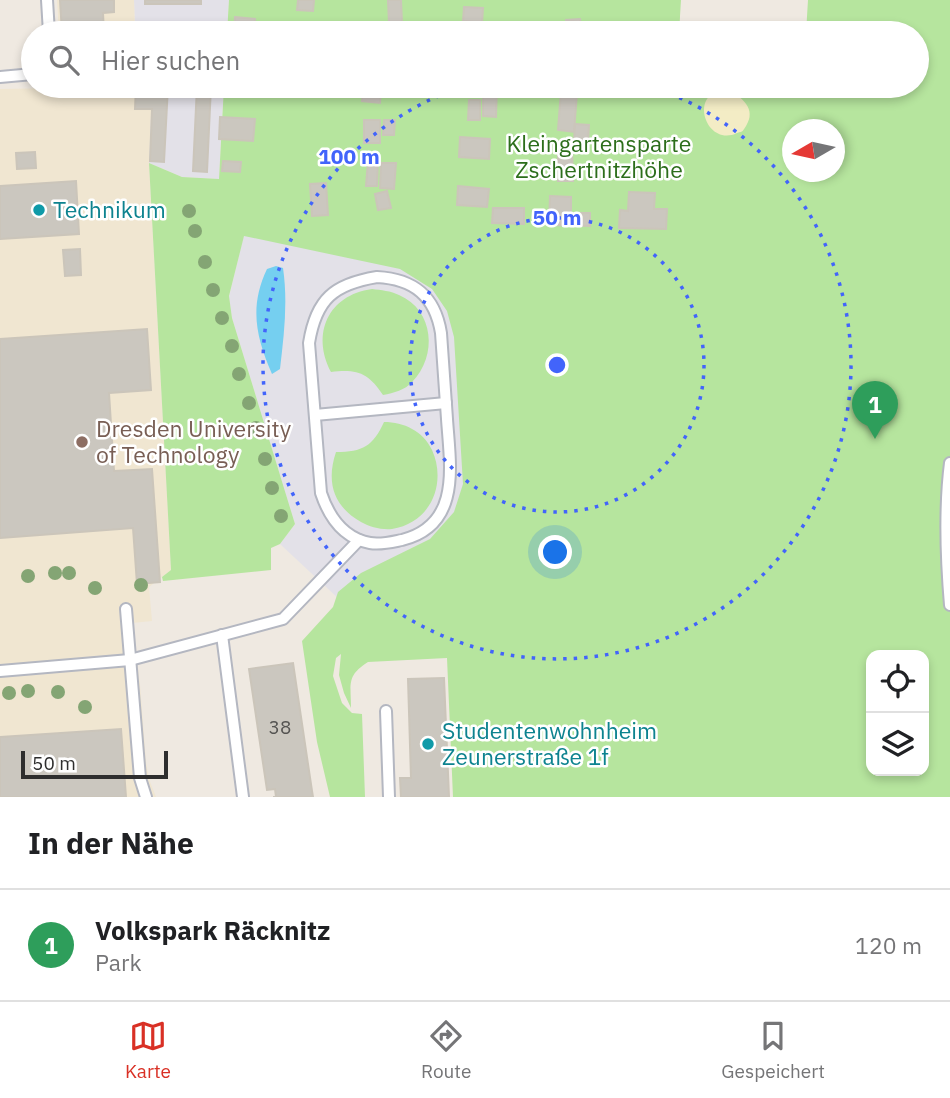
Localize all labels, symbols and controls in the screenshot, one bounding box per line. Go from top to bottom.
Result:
search box [21,21,929,98]
icon: search [45,41,83,79]
text: Hier suchen [101,43,240,77]
north arrow [782,119,845,182]
park label: Kleingartensparte Zschertnitzhöhe [507,128,691,184]
text: 100 m [318,142,380,170]
place label: Technikum [53,194,166,224]
marker: Technikum [31,202,47,218]
text: 50 m [533,203,581,231]
centre of rings [545,353,569,377]
pin: 1 [852,381,898,439]
place label: Dresden University of Technology [96,413,292,469]
marker: Dresden University of Technology [74,434,90,450]
your location [538,535,572,569]
map controls [866,650,929,776]
button: locate [866,650,929,713]
button: layers [866,713,929,776]
house number: 38 [269,715,291,739]
place label: Studentenwohnheim Zeunerstraße 1f [442,715,657,771]
marker: Studentenwohnheim Zeunerstraße 1f [420,736,436,752]
scale bar [21,748,168,780]
text: 50 m [32,751,76,775]
text: In der Nähe [28,823,194,862]
text: Volkspark Räcknitz [95,913,330,947]
text: 1 [44,930,58,960]
text: 120 m [855,930,922,960]
text: Park [95,947,142,977]
tab: Karte [125,1017,171,1083]
tab: Route [421,1017,471,1083]
tab: Gespeichert [721,1017,825,1083]

